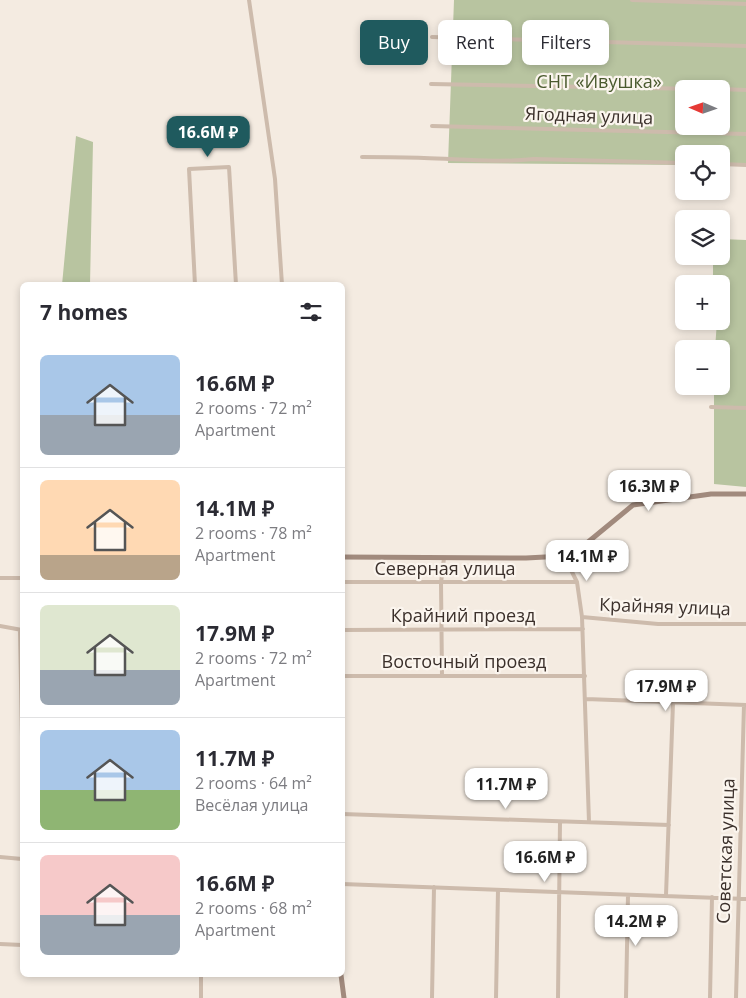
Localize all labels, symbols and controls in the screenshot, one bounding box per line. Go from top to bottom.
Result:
chip: Buy [360,20,428,65]
chip: Rent [438,20,512,65]
chip: Filters [522,20,609,65]
park label: СНТ «Ивушка» [536,69,662,93]
north arrow [675,80,730,135]
map controls [675,80,730,395]
street label: Ягодная улица [524,101,654,129]
pin: 16.6M ₽ [162,116,254,158]
text: 16.6M ₽ [178,121,238,143]
button: locate [675,145,730,200]
button: layers [675,210,730,265]
button: + [675,275,730,330]
text: 7 homes [40,298,128,326]
icon: filters [297,298,325,326]
button: − [675,340,730,395]
text: 16.6M ₽ [195,369,275,397]
icon: home [80,375,140,435]
text: 2 rooms · 72 m² [195,397,312,419]
text: Apartment [195,419,275,441]
pin: 16.3M ₽ [603,470,695,512]
text: 16.3M ₽ [619,475,679,497]
text: 14.1M ₽ [195,494,275,522]
icon: home [80,500,140,560]
text: 2 rooms · 78 m² [195,522,312,544]
pin: 14.1M ₽ [541,540,633,582]
text: Apartment [195,544,275,566]
text: 14.1M ₽ [557,545,617,567]
street label: Северная улица [375,556,515,580]
street label: Крайняя улица [599,592,731,620]
street label: Крайний проезд [391,603,535,627]
text: 17.9M ₽ [195,619,275,647]
icon: home [80,625,140,685]
text: 2 rooms · 72 m² [195,647,312,669]
street label: Восточный проезд [382,649,546,673]
text: Apartment [195,669,275,691]
pin: 17.9M ₽ [620,670,712,712]
text: 17.9M ₽ [636,675,696,697]
text: 11.7M ₽ [195,744,275,772]
icon: home [80,750,140,810]
pin: 11.7M ₽ [460,768,552,810]
text: 2 rooms · 64 m² [195,772,312,794]
text: 11.7M ₽ [476,773,536,795]
street label: Советская улица [710,778,740,924]
text: Весёлая улица [195,794,308,816]
pin: 16.6M ₽ [499,840,591,883]
text: 16.6M ₽ [515,846,575,868]
text: 16.6M ₽ [195,869,275,897]
icon: home [80,875,140,935]
text: 2 rooms · 68 m² [195,897,312,919]
pin: 14.2M ₽ [590,904,682,947]
text: 14.2M ₽ [606,910,666,932]
text: Apartment [195,919,275,941]

